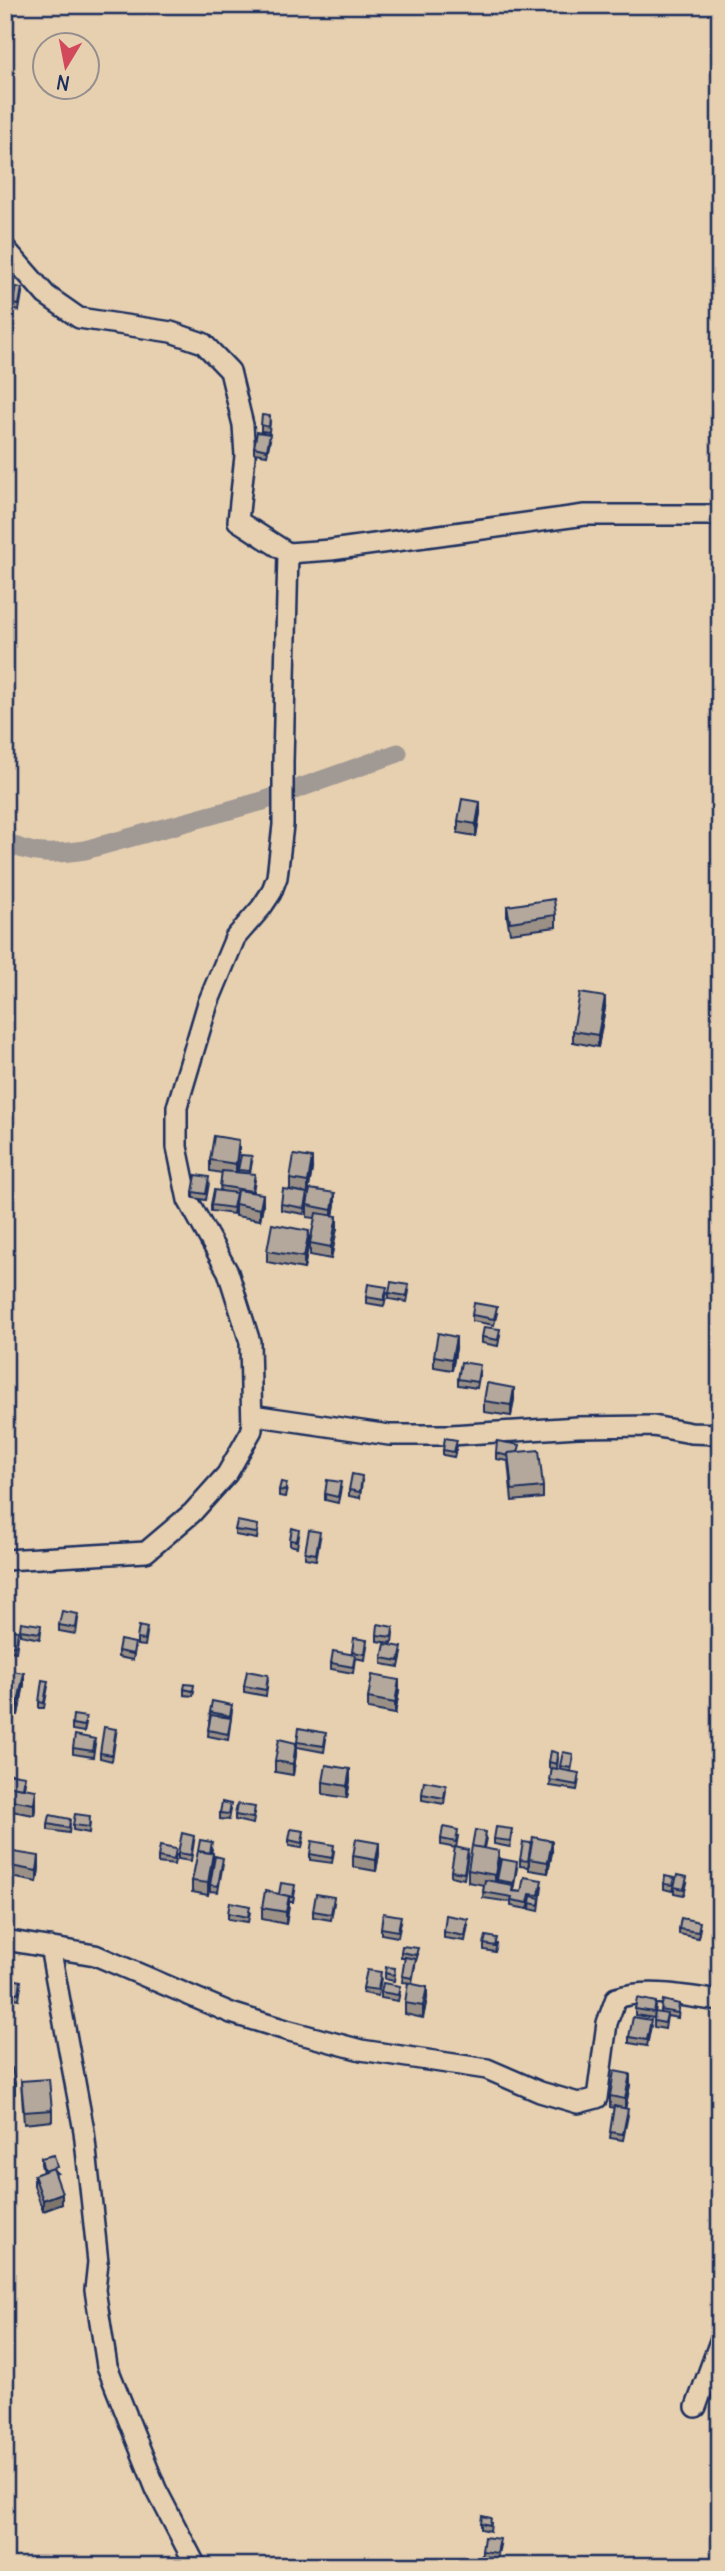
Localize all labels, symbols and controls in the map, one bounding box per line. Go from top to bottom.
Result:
north arrow [32,32,102,102]
text: N [54,70,72,96]

